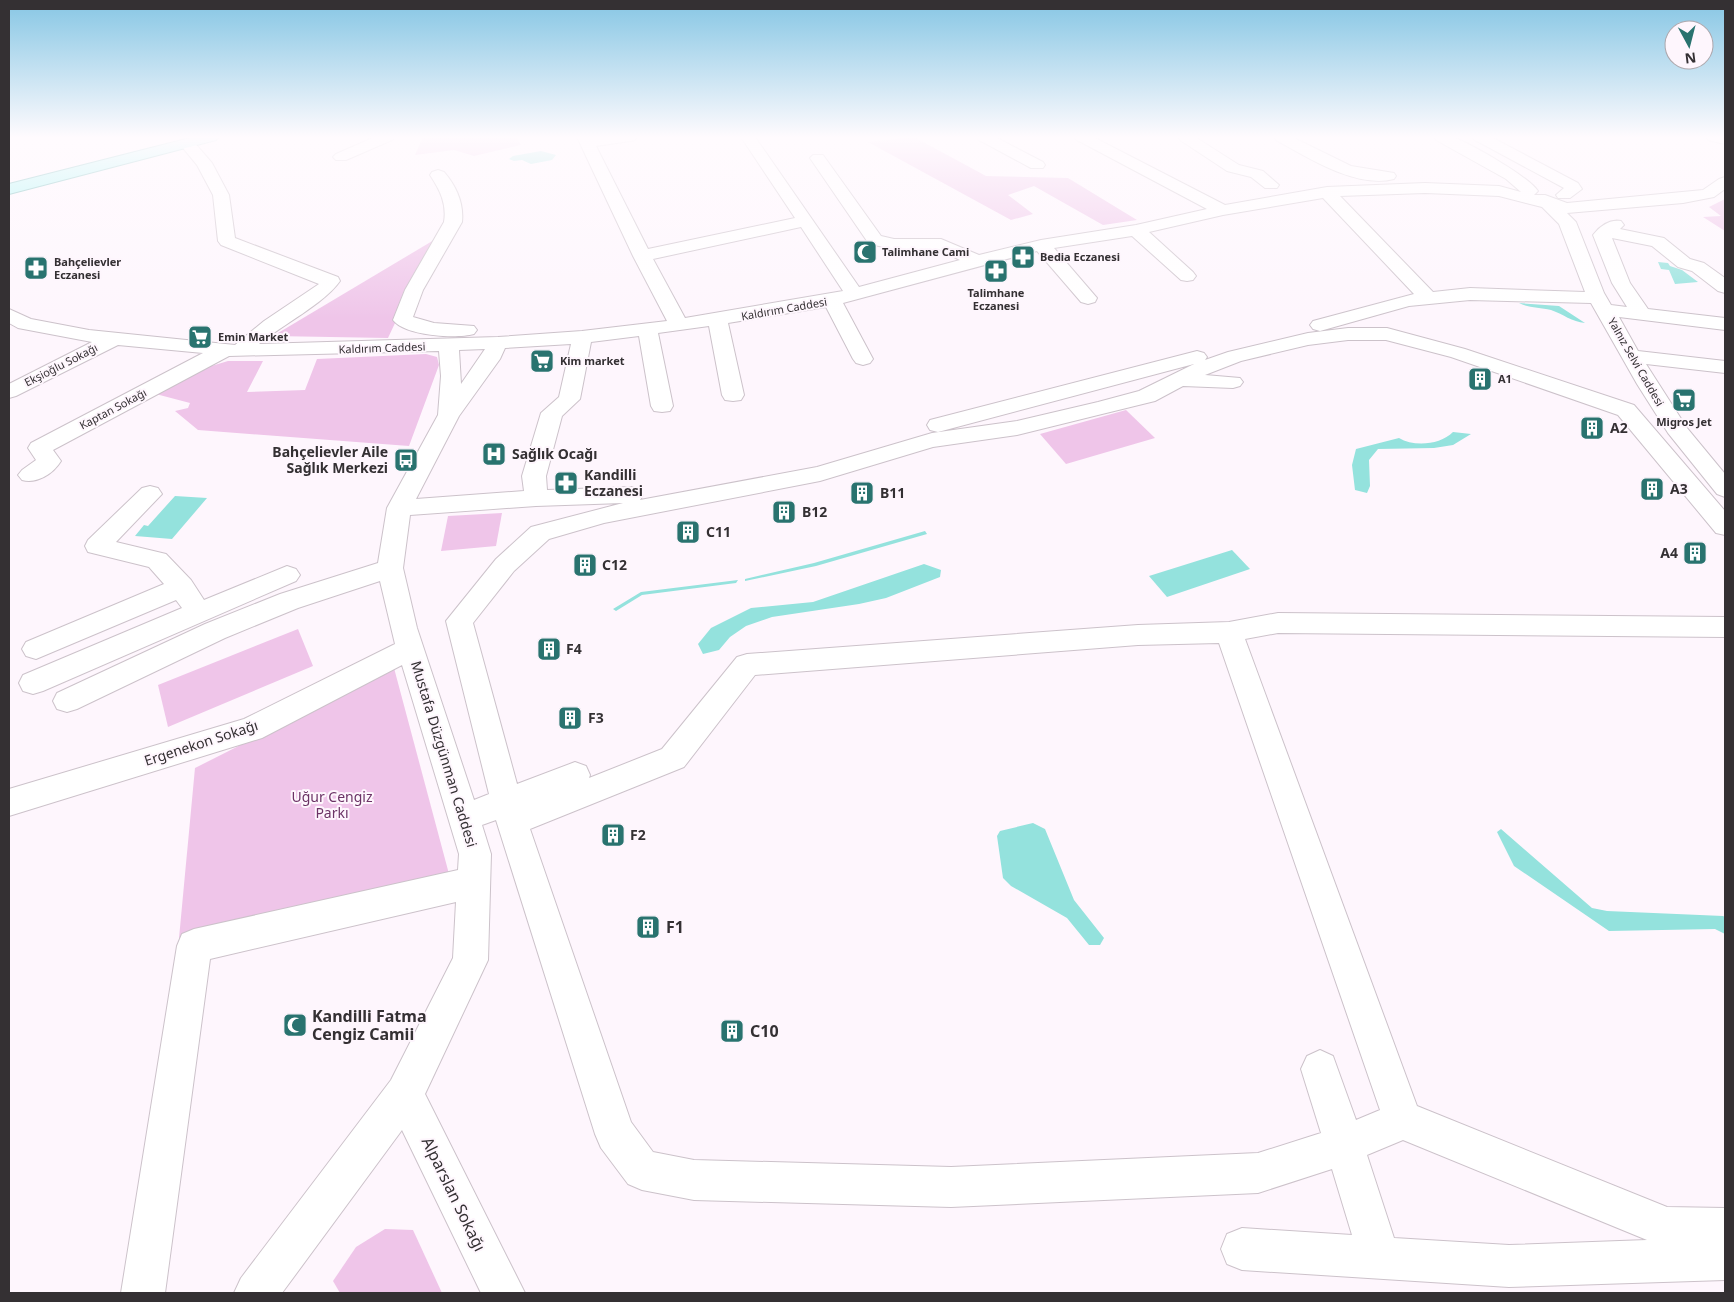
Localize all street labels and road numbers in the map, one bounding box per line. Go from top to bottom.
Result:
street label: Kaldırım Caddesi [740,294,828,323]
street label: Yalnız Selvi Caddesi [1605,315,1668,409]
street label: Kaldırım Caddesi [338,338,426,357]
street label: Ekşioğlu Sokağı [22,340,100,389]
street label: Kaptan Sokağı [77,385,149,433]
street label: Mustafa Düzgünman Caddesi [407,658,482,849]
street label: Ergenekon Sokağı [142,715,260,770]
street label: Alparslan Sokağı [417,1133,491,1255]

